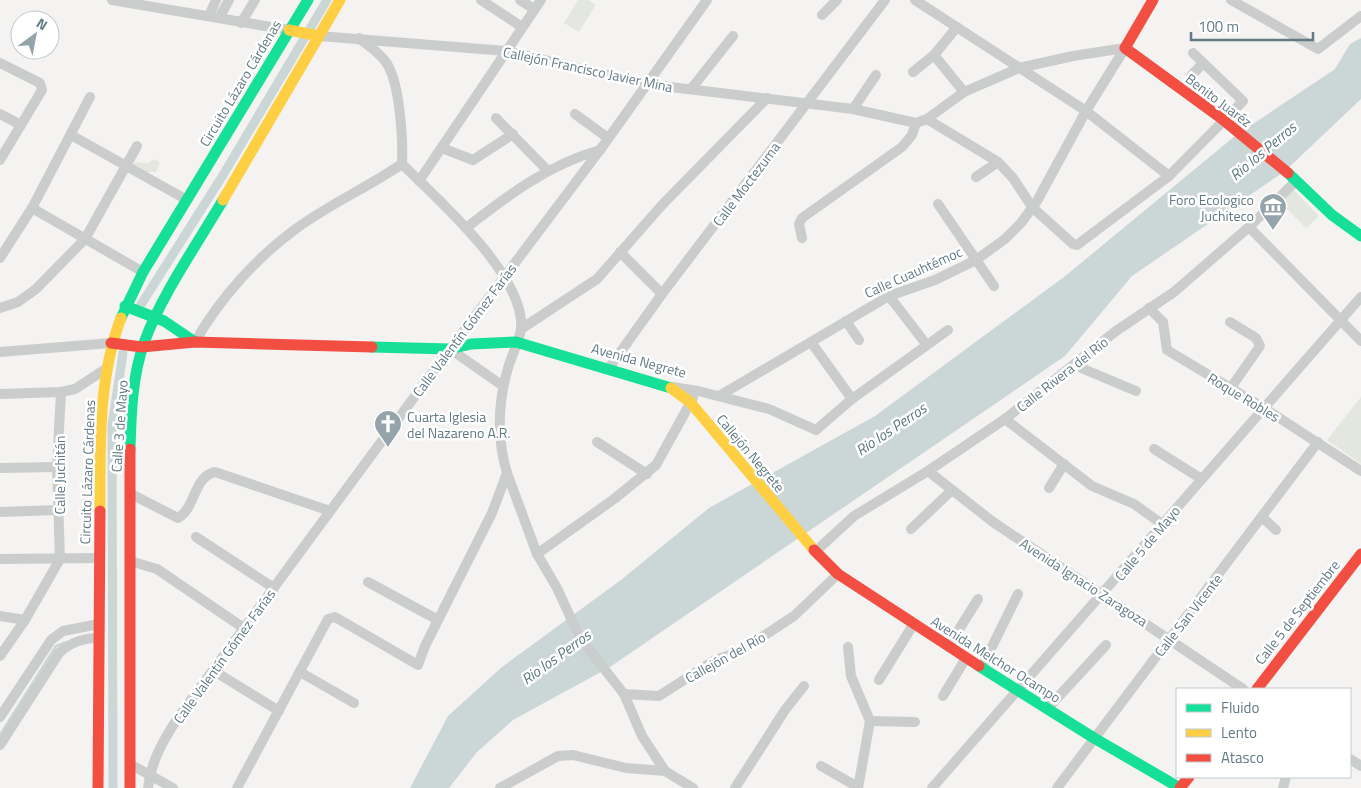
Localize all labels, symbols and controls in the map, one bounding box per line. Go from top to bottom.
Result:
north arrow [10,10,60,60]
scale bar [1191,10,1314,42]
text: N [32,12,52,35]
text: 100 m [1198,15,1239,38]
street label: Circuito Lázaro Cárdenas [194,16,286,150]
street label: Callejón Francisco Javier Mina [501,41,675,97]
street label: Benito Juaréz [1181,68,1257,132]
water label: Rio los Perros [1225,115,1303,186]
street label: Calle Moctezuma [707,137,785,231]
place label: Foro Ecologico Juchiteco [1169,189,1254,226]
museum icon: Foro Ecologico Juchiteco [1258,192,1288,231]
street label: Calle Cuauhtémoc [861,241,965,303]
street label: Calle Valentín Gómez Farías [407,259,521,401]
street label: Calle Rivera del Río [1012,331,1112,417]
street label: Avenida Negrete [589,337,689,383]
street label: Roque Robles [1204,367,1284,427]
street label: Calle 3 de Mayo [105,379,133,473]
water label: Rio los Perros [851,396,932,461]
street label: Circuito Lázaro Cárdenas [74,399,100,545]
place label: Cuarta Iglesia del Nazareno A.R. [407,406,510,443]
church icon: Cuarta Iglesia del Nazareno A.R. [373,409,403,448]
street label: Callejón Negrete [712,409,790,497]
street label: Calle Juchitán [49,436,70,514]
street label: Calle 5 de Mayo [1109,501,1185,585]
street label: Avenida Ignacio Zaragoza [1016,533,1152,631]
street label: Calle 5 de Septiembre [1249,555,1345,669]
street label: Calle San Vicente [1149,569,1227,661]
street label: Calle Valentín Gómez Farías [168,584,280,728]
street label: Avenida Melchor Ocampo [927,610,1065,708]
water label: Rio los Perros [517,623,597,690]
street label: Callejón del Río [681,626,769,688]
legend [1176,688,1351,778]
text: Fluido [1221,696,1260,719]
text: Lento [1221,721,1257,744]
text: Atasco [1221,746,1264,769]

